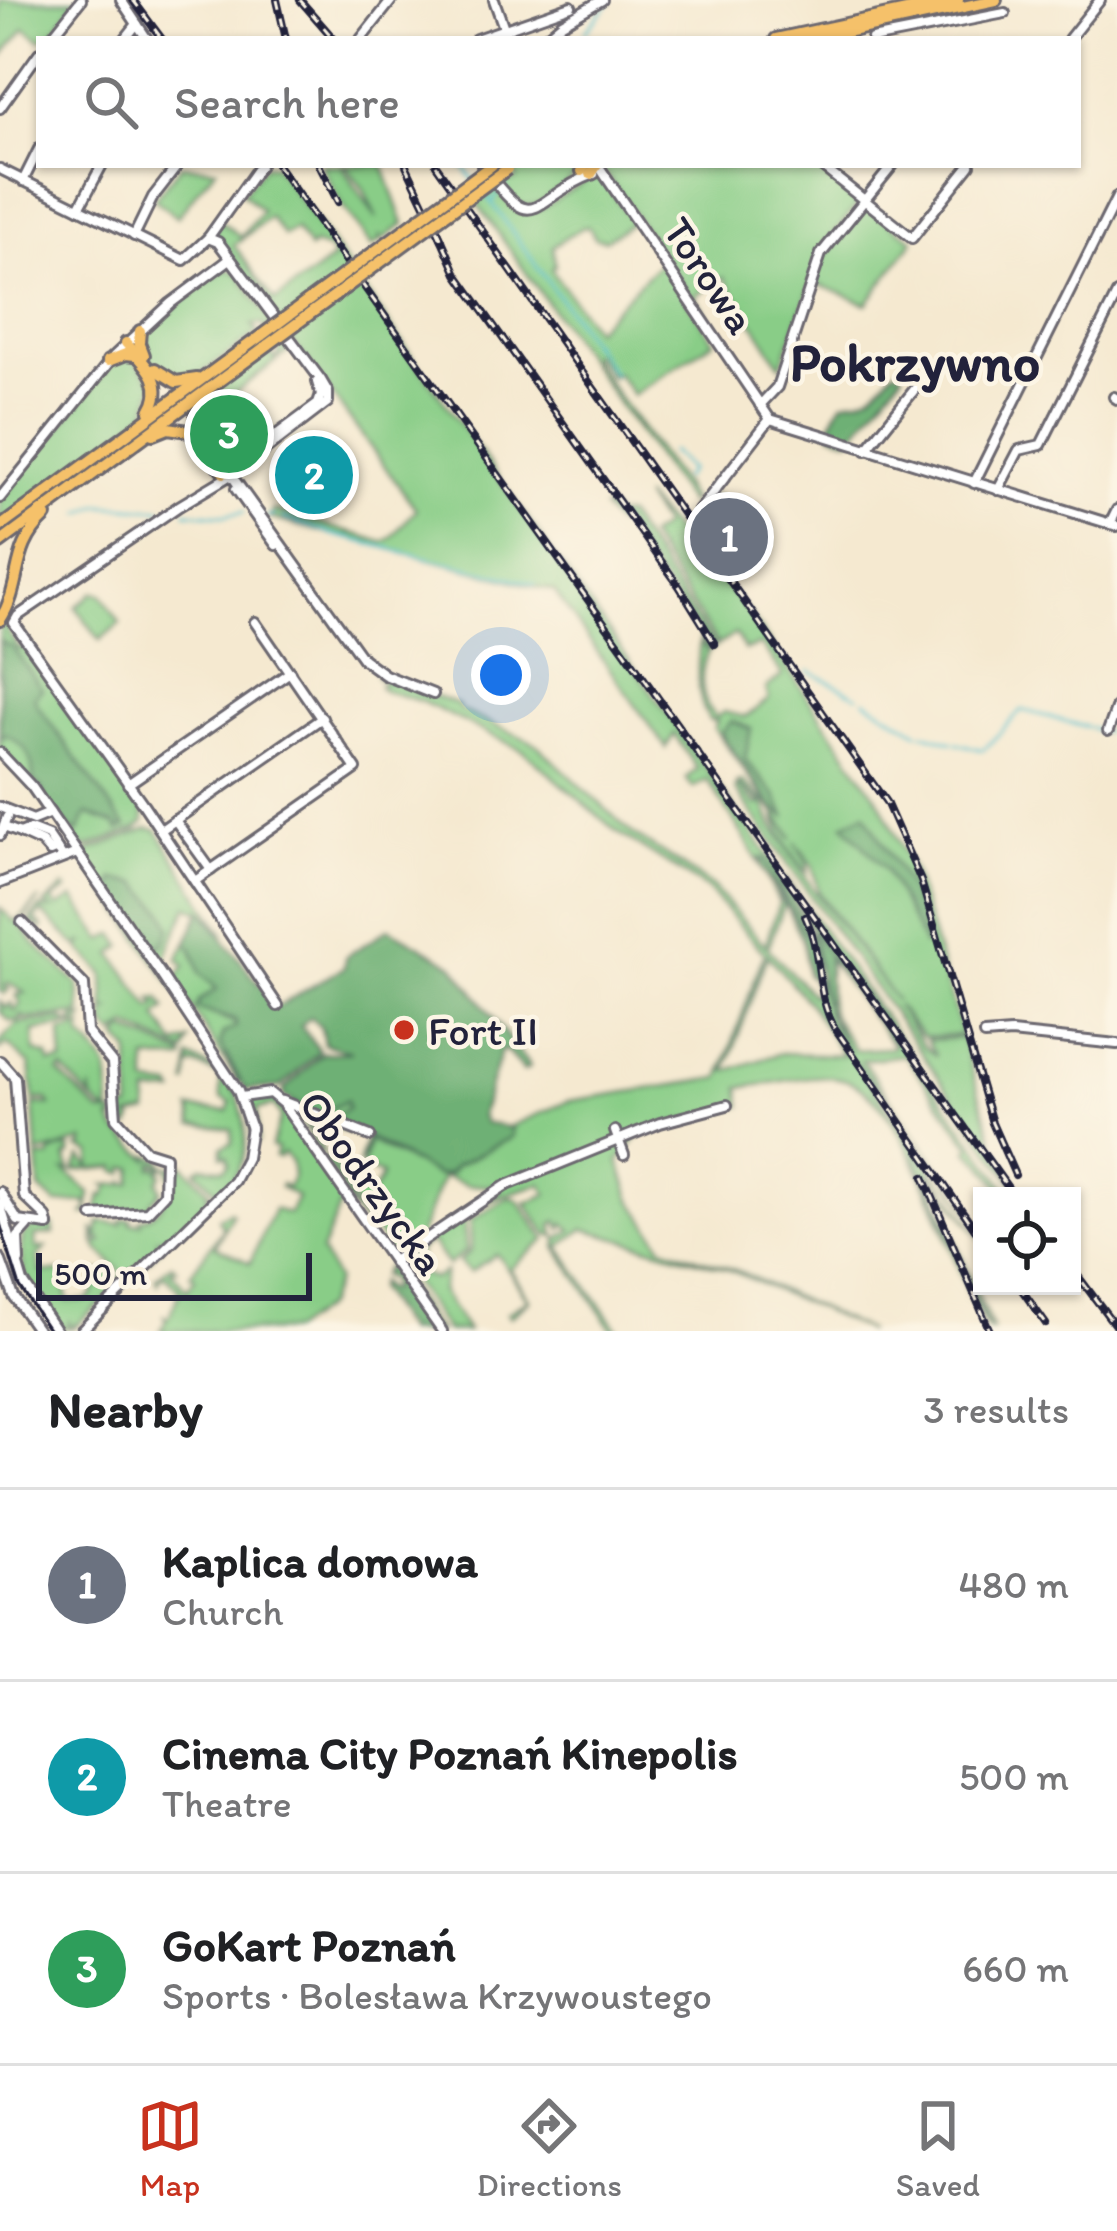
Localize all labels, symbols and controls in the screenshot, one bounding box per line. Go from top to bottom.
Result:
search box [36,36,1081,168]
icon: search [78,69,144,135]
text: Search here [174,75,400,129]
street label: Torowa [652,207,767,343]
district label: Pokrzywno [790,330,1040,395]
pin: 3 [190,389,268,479]
pin: 2 [275,430,353,520]
pin: 1 [690,492,768,582]
your location [471,645,531,705]
place label: Fort II [428,1005,538,1056]
marker: Fort II [391,1017,417,1043]
street label: Obodrzycka [289,1080,457,1285]
map controls [973,1187,1081,1295]
button: locate [973,1187,1081,1295]
scale bar [36,1247,312,1300]
text: 500 m [54,1254,147,1293]
text: Nearby [48,1379,203,1440]
text: 3 results [923,1386,1069,1433]
text: Kaplica domowa [162,1534,478,1588]
text: 1 [78,1561,96,1608]
text: 480 m [959,1561,1069,1608]
text: Church [162,1588,284,1635]
text: Cinema City Poznań Kinepolis [162,1726,737,1780]
text: 2 [77,1753,97,1800]
text: 500 m [959,1753,1069,1800]
text: Theatre [162,1780,292,1827]
text: GoKart Poznań [162,1918,456,1972]
text: 3 [76,1945,98,1992]
text: 660 m [962,1945,1069,1992]
text: Sports · Bolesława Krzywoustego [162,1972,712,2019]
tab: Map [137,2093,203,2204]
tab: Directions [477,2093,622,2204]
tab: Saved [896,2093,980,2204]

